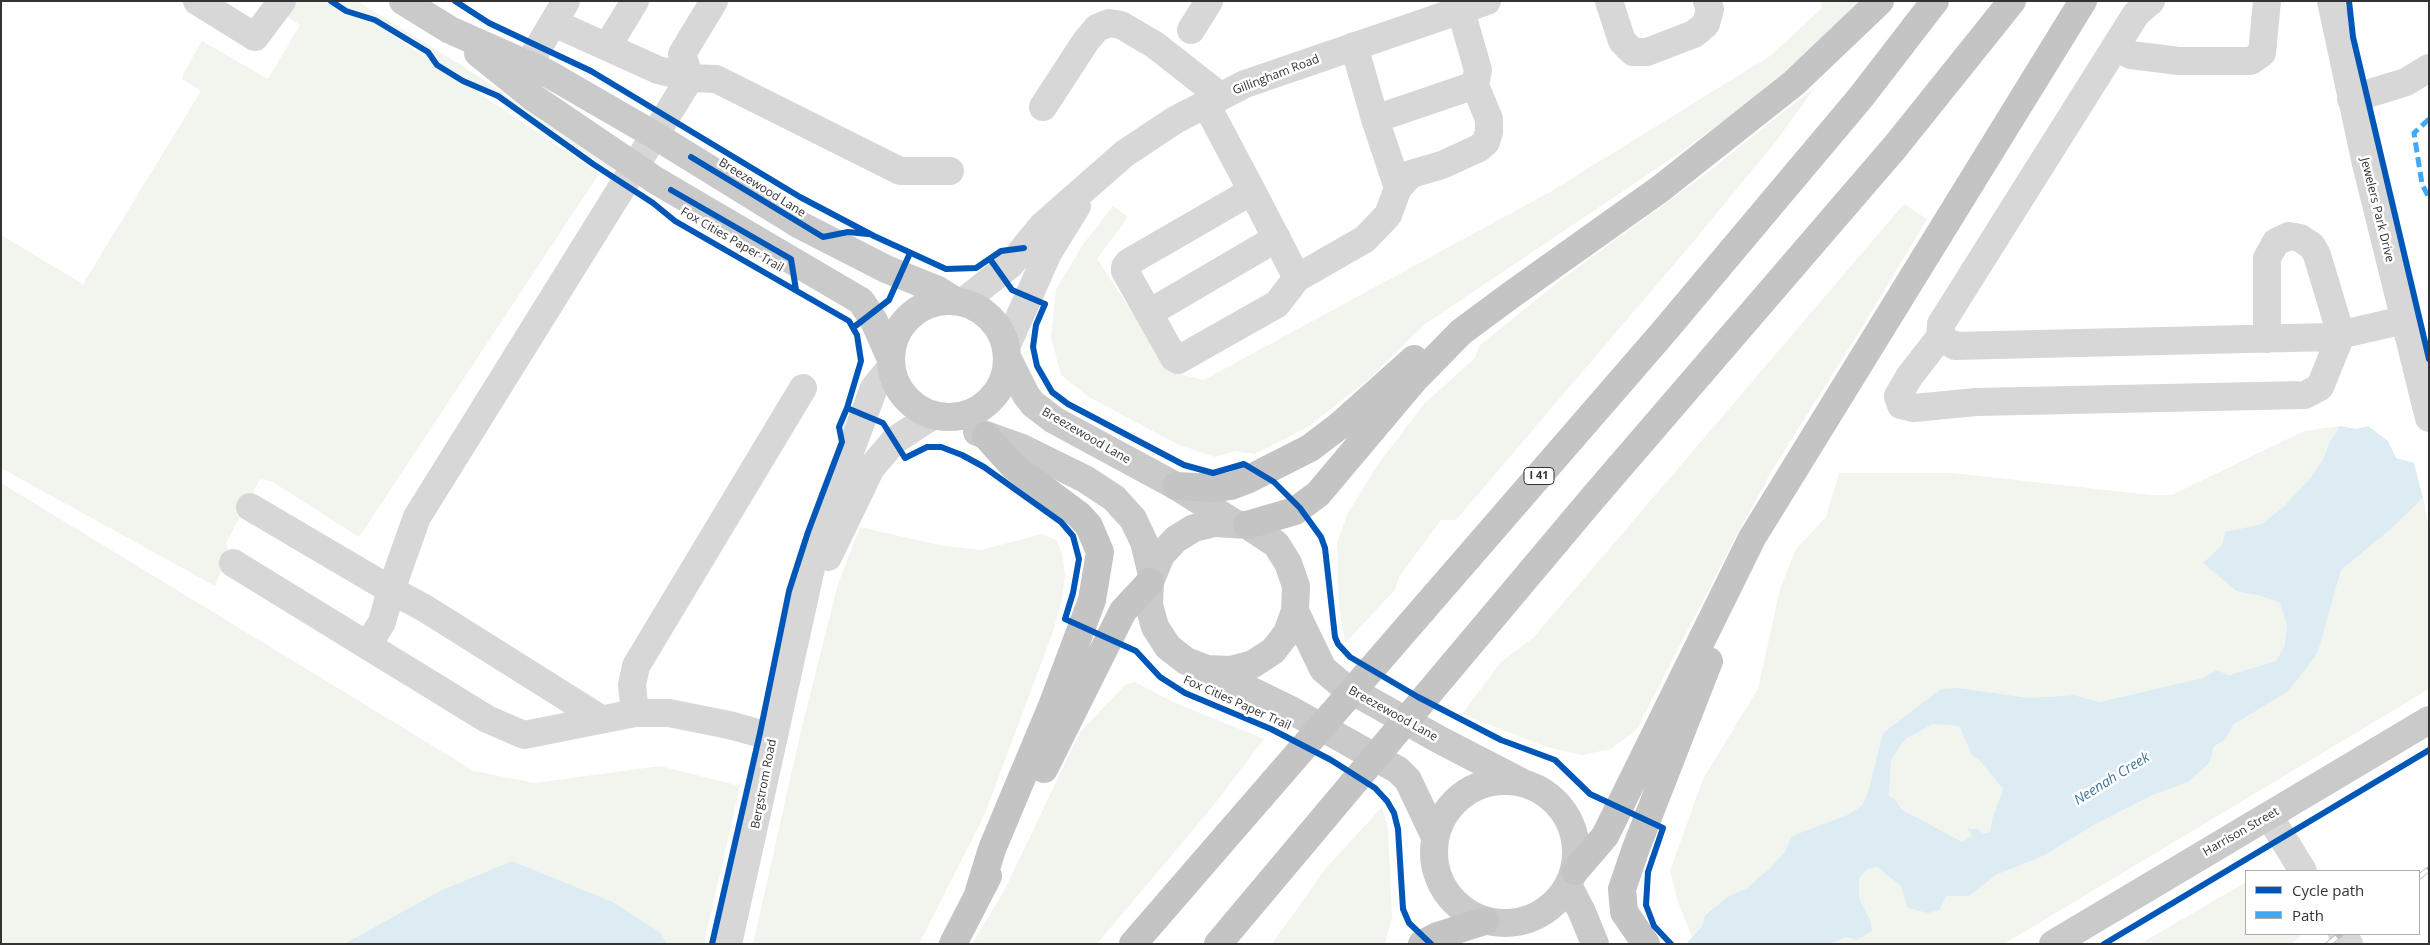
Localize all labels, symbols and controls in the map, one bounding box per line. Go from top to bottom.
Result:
street label: Gillingham Road [1231,52,1321,98]
street label: Breezewood Lane [716,155,808,221]
street label: Jewelers Park Drive [2357,156,2397,264]
street label: Fox Cities Paper Trail [678,205,786,275]
street label: Breezewood Lane [1039,405,1133,467]
road number: I 41 [1524,468,1554,484]
street label: Fox Cities Paper Trail [1181,673,1293,733]
street label: Breezewood Lane [1346,684,1440,744]
street label: Bergstrom Road [748,738,780,830]
water label: Neenah Creek [2071,749,2153,809]
street label: Harrison Street [2200,804,2282,860]
legend [2245,870,2420,935]
text: Cycle path [2292,880,2364,900]
text: Path [2292,905,2324,925]

